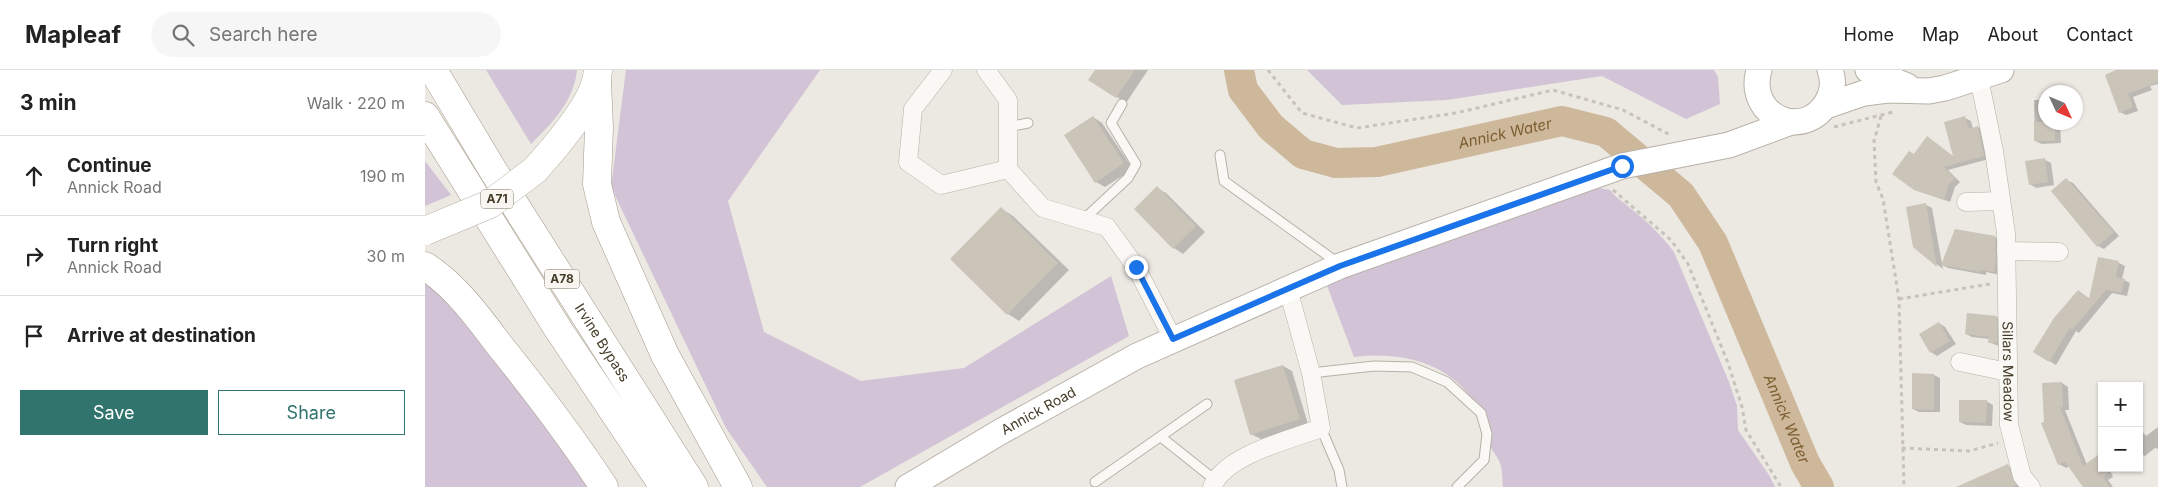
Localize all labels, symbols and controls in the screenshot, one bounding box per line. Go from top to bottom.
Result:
search box [151,12,501,57]
text: Mapleaf [25,20,121,49]
icon: search [169,21,197,49]
text: Search here [209,23,318,46]
text: Home [1844,24,1894,45]
text: Map [1922,24,1959,45]
text: About [1987,24,2038,45]
text: Contact [2066,24,2133,45]
north arrow [2038,85,2083,130]
text: 3 min [20,90,76,115]
text: Walk · 220 m [307,93,405,113]
water label: Annick Water [1455,114,1554,153]
text: Continue [67,154,152,177]
route start [1611,155,1634,178]
icon: ahead [20,162,48,190]
text: 190 m [360,166,405,186]
text: Annick Road [67,177,162,197]
road number: A71 [481,190,513,208]
text: Turn right [67,234,158,257]
icon: right [20,242,48,270]
text: 30 m [367,246,405,266]
route end [1125,256,1148,279]
text: Annick Road [67,257,162,277]
road number: A78 [545,270,579,288]
street label: Irvine Bypass [572,300,634,385]
street label: Sillars Meadow [1999,321,2018,422]
icon: arrive [20,322,48,350]
text: Arrive at destination [67,324,256,347]
water label: Annick Water [1760,370,1814,467]
map controls [2098,382,2143,472]
button: + [2098,382,2143,427]
street label: Annick Road [998,383,1079,438]
button: Save [20,390,208,435]
button: Share [218,390,405,435]
button: − [2098,427,2143,472]

